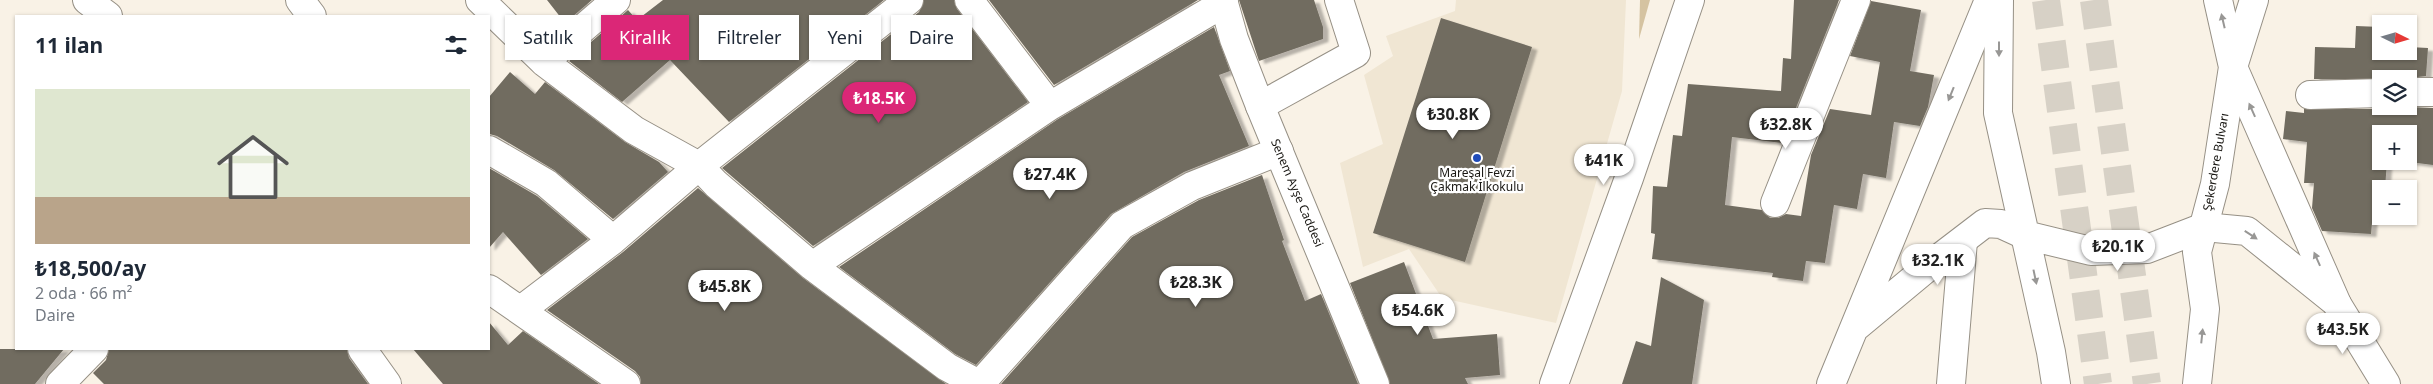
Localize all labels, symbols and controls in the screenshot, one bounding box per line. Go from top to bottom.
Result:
one-way arrow [2218,13,2226,29]
chip: Satılık [505,15,591,60]
chip: Kiralık [601,15,689,60]
chip: Filtreler [699,15,799,60]
chip: Yeni [809,15,881,60]
chip: Daire [891,15,972,60]
north arrow [2372,15,2418,60]
map controls [2372,15,2417,225]
text: 11 ilan [35,31,103,59]
icon: filters [442,31,470,59]
one-way arrow [1995,41,2003,57]
button: layers [2372,70,2417,115]
pin: ₺18.5K [838,82,920,124]
text: ₺18.5K [853,87,905,109]
one-way arrow [1947,87,1955,102]
pin: ₺30.8K [1412,98,1494,140]
text: ₺30.8K [1427,103,1479,125]
one-way arrow [2247,103,2255,117]
pin: ₺32.8K [1745,108,1827,150]
street label: Şekerdere Bulvarı [2199,112,2232,212]
text: ₺32.8K [1760,113,1812,135]
icon: home [208,122,298,212]
button: + [2372,125,2417,170]
street label: Senem Ayşe Caddesi [1267,136,1328,250]
pin: ₺41K [1574,144,1634,186]
text: ₺41K [1585,149,1623,171]
marker: Mareşal Fevzi Çakmak İlkokulu [1471,152,1483,164]
pin: ₺27.4K [1009,158,1091,200]
text: ₺27.4K [1024,163,1076,185]
place label: Mareşal Fevzi Çakmak İlkokulu [1430,164,1524,195]
button: − [2372,180,2417,225]
pin: ₺20.1K [2077,230,2159,272]
one-way arrow [2244,231,2258,240]
text: ₺20.1K [2092,235,2144,257]
pin: ₺32.1K [1897,244,1979,286]
text: ₺32.1K [1912,249,1964,271]
one-way arrow [2313,252,2321,266]
text: ₺18,500/ay [35,254,146,282]
pin: ₺28.3K [1155,266,1237,308]
pin: ₺45.8K [684,270,766,312]
one-way arrow [2031,270,2039,285]
text: ₺28.3K [1170,271,1222,293]
text: ₺45.8K [699,275,751,297]
text: 2 oda · 66 m² [35,282,132,304]
pin: ₺54.6K [1377,294,1459,336]
text: ₺54.6K [1392,299,1444,321]
text: Daire [35,304,75,326]
pin: ₺43.5K [2302,312,2384,355]
text: ₺43.5K [2317,318,2369,340]
one-way arrow [2199,327,2207,343]

